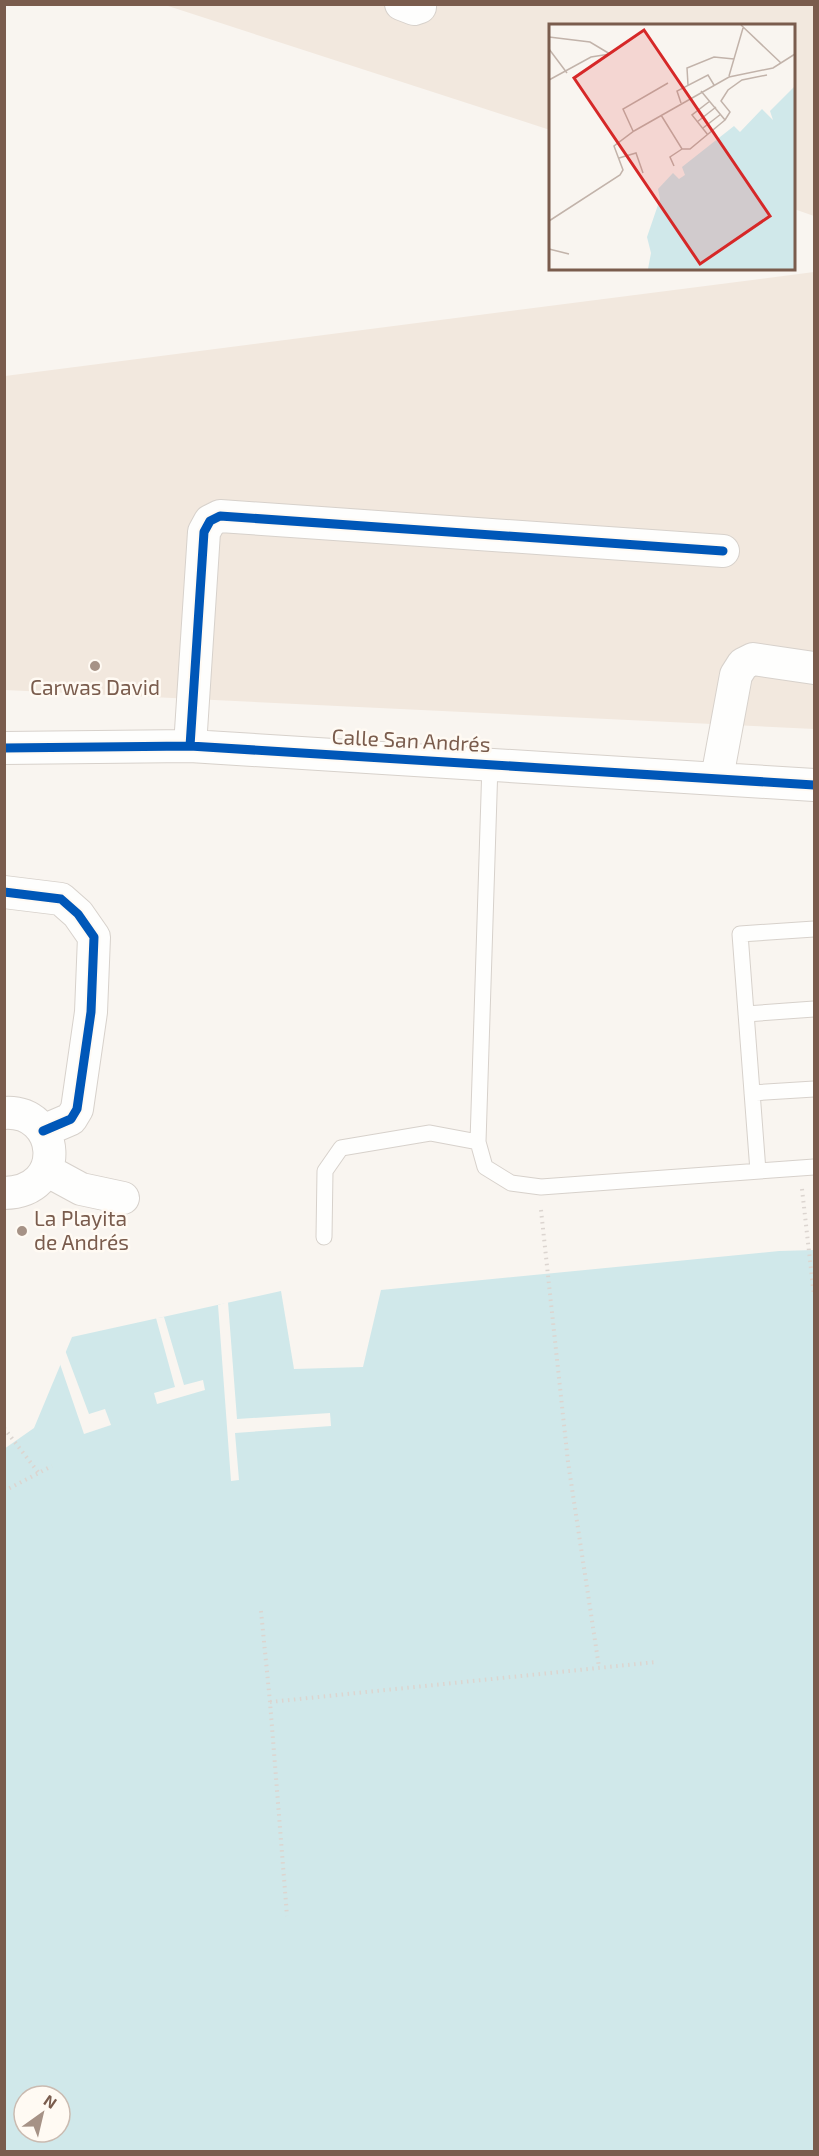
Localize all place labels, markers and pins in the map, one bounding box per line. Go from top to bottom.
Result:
marker: Carwas David [88,659,102,673]
place label: Carwas David [30,674,160,699]
place label: La Playita de Andrés [34,1205,129,1254]
marker: La Playita de Andrés [15,1224,29,1238]

